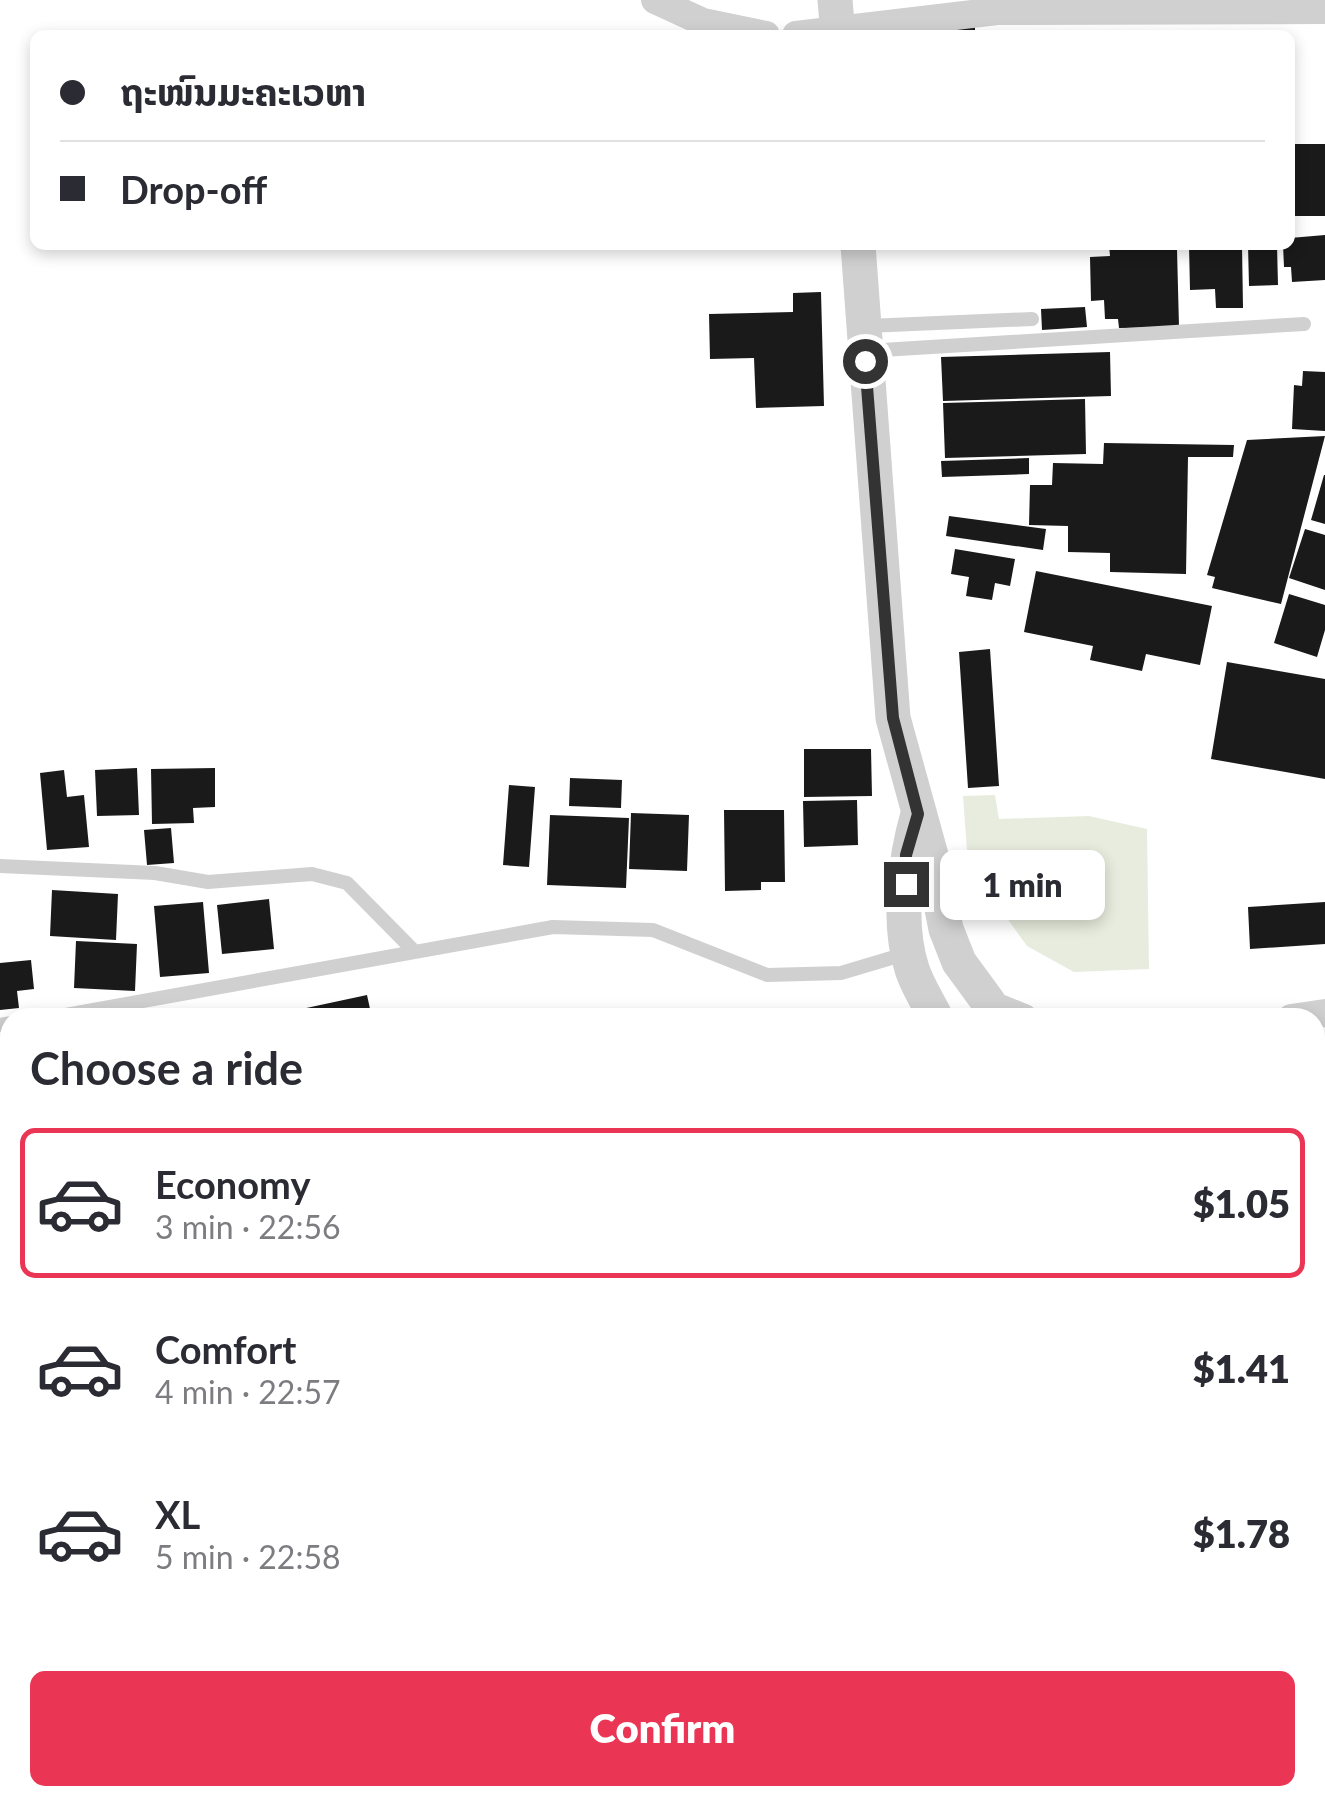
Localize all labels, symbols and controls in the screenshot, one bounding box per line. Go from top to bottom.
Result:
text: ຖະໜົນມະຄະເວຫາ [120,68,366,114]
text: Drop-off [120,166,267,212]
route start [843,339,888,384]
callout: 1 min [941,849,1106,919]
route end [884,862,929,907]
text: 1 min [983,865,1062,904]
text: Choose a ride [30,1041,303,1095]
icon: car [35,1158,125,1248]
text: Economy [155,1161,310,1207]
text: $1.05 [1193,1180,1290,1226]
text: 3 min · 22:56 [155,1207,341,1246]
icon: car [35,1323,125,1413]
text: Comfort [155,1326,296,1372]
text: $1.41 [1193,1345,1290,1391]
text: 4 min · 22:57 [155,1372,341,1411]
icon: car [35,1488,125,1578]
text: XL [155,1491,200,1537]
text: $1.78 [1193,1510,1290,1556]
text: 5 min · 22:58 [155,1537,341,1576]
button: Confirm [30,1671,1295,1786]

